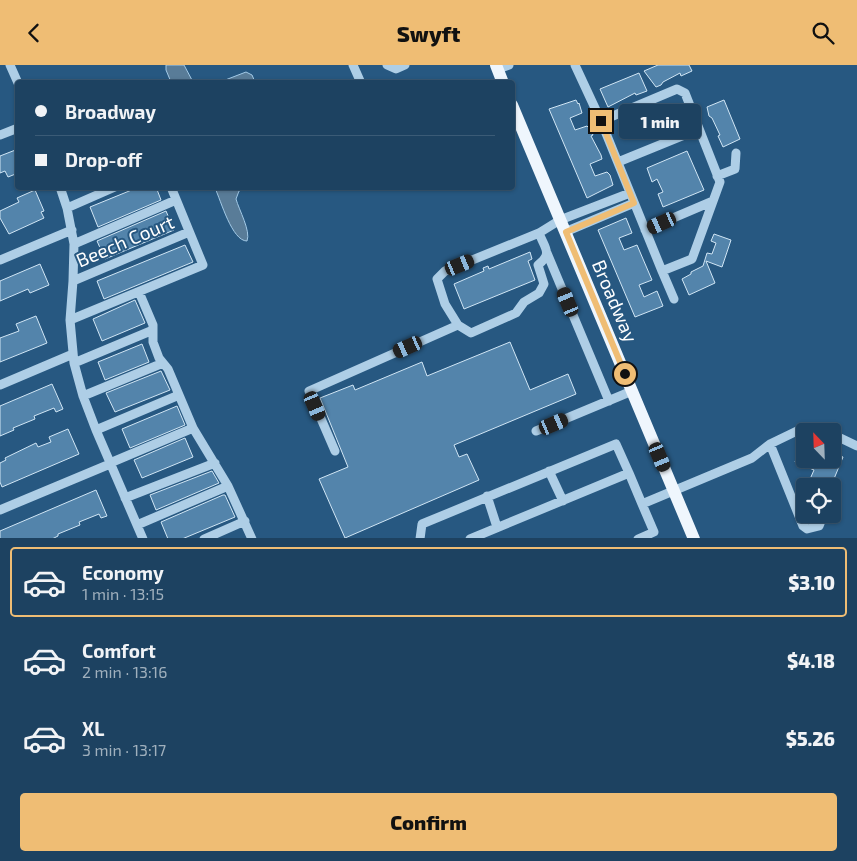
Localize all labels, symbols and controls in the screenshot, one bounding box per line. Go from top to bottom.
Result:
icon: back [20,19,48,47]
icon: search [809,19,837,47]
text: Swyft [397,20,460,46]
text: Broadway [65,100,156,123]
callout: 1 min [618,103,701,139]
route end [590,110,612,132]
text: 1 min [640,112,680,131]
text: Drop-off [65,148,142,171]
street label: Beech Court [72,210,177,271]
car [645,210,678,236]
car [443,252,476,278]
street label: Broadway [588,256,643,345]
car [555,285,580,319]
car [391,334,424,360]
route start [614,363,636,385]
car [302,389,327,423]
car [537,411,570,437]
north arrow [796,423,841,467]
map controls [796,423,841,523]
car [647,440,672,474]
button: locate [796,478,841,523]
icon: car [22,560,67,605]
text: Economy [82,561,164,584]
text: $3.10 [788,571,835,594]
text: 1 min · 13:15 [82,584,164,603]
icon: car [22,638,67,683]
text: Comfort [82,639,156,662]
text: $4.18 [787,649,835,672]
text: 2 min · 13:16 [82,662,167,681]
icon: car [22,716,67,761]
text: XL [82,717,104,740]
text: $5.26 [786,727,835,750]
text: 3 min · 13:17 [82,740,166,759]
button: Confirm [20,793,837,851]

